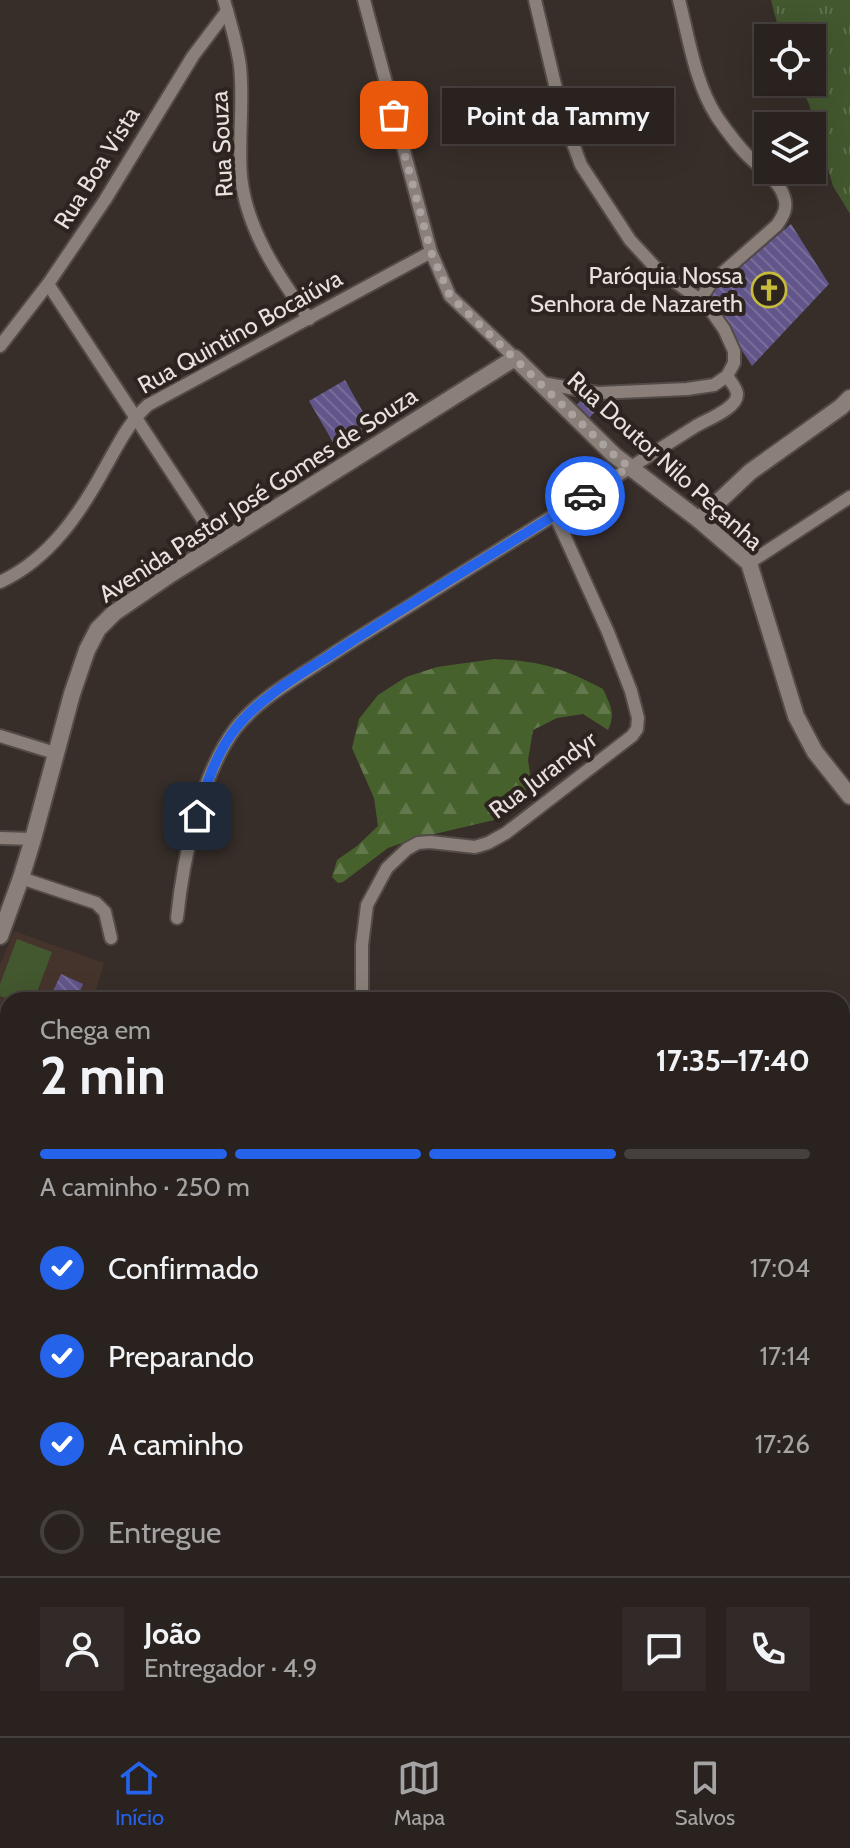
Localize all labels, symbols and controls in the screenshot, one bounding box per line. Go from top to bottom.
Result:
map controls [754,24,826,184]
button: locate [754,24,826,96]
pin [360,81,428,149]
callout: Point da Tammy [442,87,674,143]
street label: Rua Souza [204,90,239,198]
icon: bag [372,93,416,137]
text: Point da Tammy [466,100,650,132]
street label: Rua Boa Vista [48,101,146,234]
button: layers [754,112,826,184]
place label: Paróquia Nossa Senhora de Nazareth [530,261,743,318]
street label: Rua Quintino Bocaiúva [133,263,347,400]
church icon: Paróquia Nossa Senhora de Nazareth [750,271,788,309]
street label: Rua Doutor Nilo Peçanha [562,365,769,556]
street label: Avenida Pastor José Gomes de Souza [93,380,423,609]
courier [545,456,625,536]
icon: car [563,474,607,518]
street label: Rua Jurandyr [483,724,603,825]
pin [163,782,231,850]
icon: home [175,794,219,838]
text: Chega em [40,1014,151,1046]
text: 17:35–17:40 [656,1042,810,1079]
text: 2 min [40,1044,166,1107]
text: A caminho · 250 m [40,1171,250,1203]
icon: check [40,1246,84,1290]
text: Confirmado [108,1250,259,1287]
text: 17:04 [750,1252,810,1284]
icon: check [40,1334,84,1378]
text: Preparando [108,1338,254,1375]
text: 17:14 [760,1340,810,1372]
icon: check [40,1422,84,1466]
text: A caminho [108,1426,243,1463]
text: 17:26 [755,1428,810,1460]
text: Entregue [108,1514,221,1551]
button: person [40,1607,124,1691]
button: chat [622,1607,706,1691]
button: phone [726,1607,810,1691]
text: João [144,1615,201,1652]
text: Entregador · 4.9 [144,1652,318,1684]
tab: Início [115,1756,164,1831]
tab: Mapa [394,1756,445,1831]
tab: Salvos [675,1756,735,1831]

